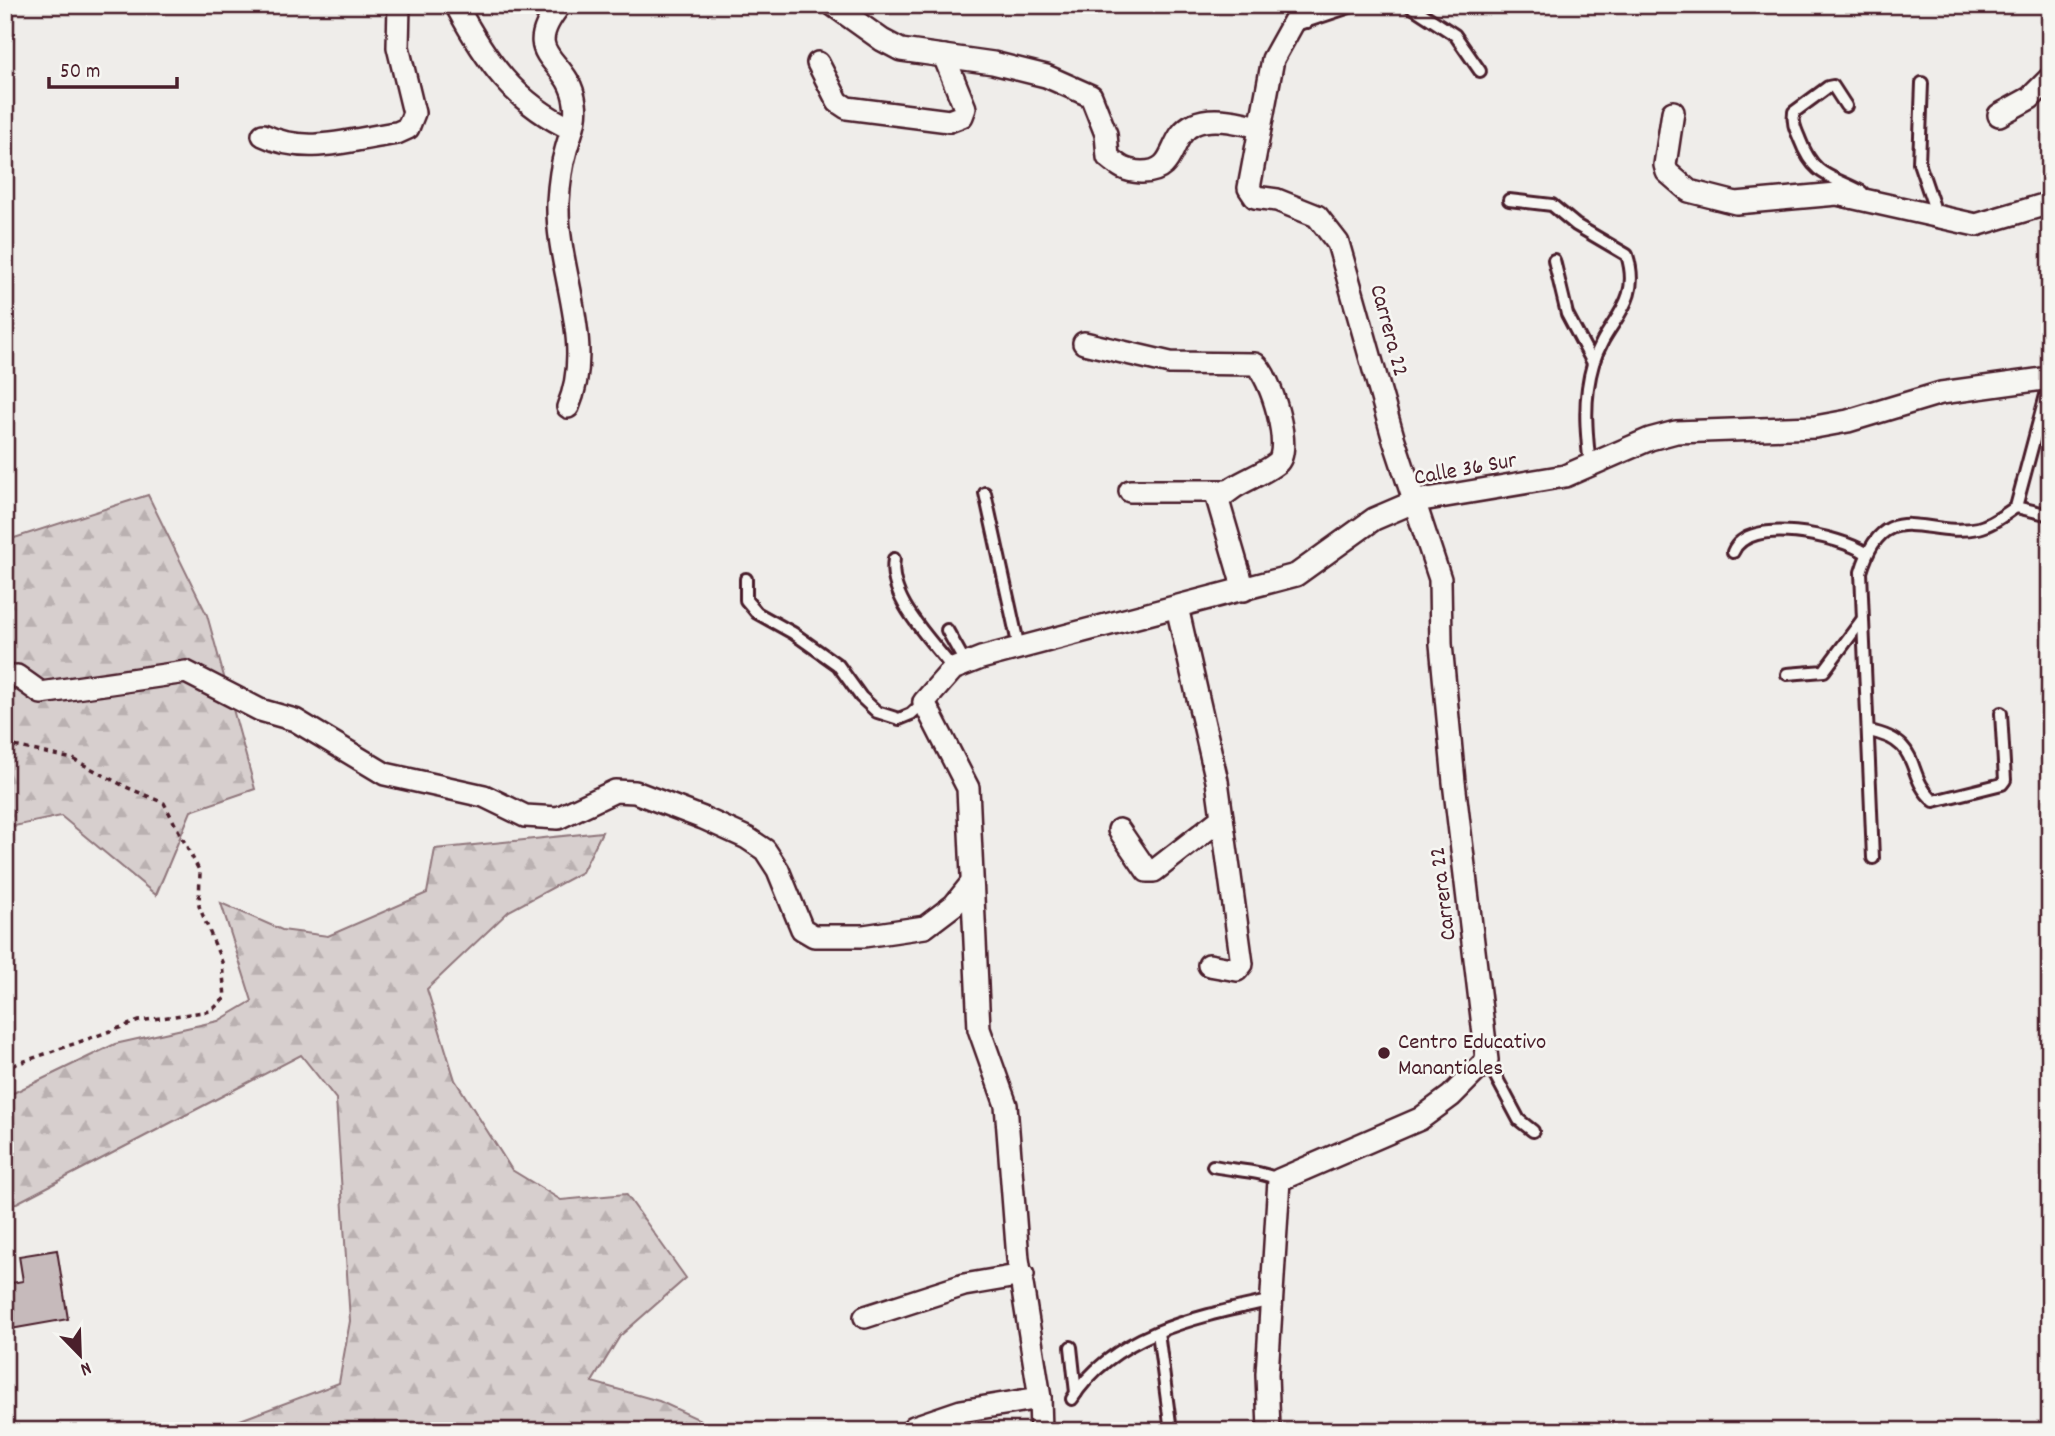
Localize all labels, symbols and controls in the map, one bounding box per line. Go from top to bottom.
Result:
scale bar [49,46,177,90]
text: 50 m [60,58,100,88]
street label: Carrera 22 [1360,281,1416,381]
street label: Calle 36 Sur [1412,445,1520,496]
street label: Carrera 22 [1422,845,1467,942]
place label: Centro Educativo Manantiales [1398,1027,1546,1086]
marker: Centro Educativo Manantiales [1376,1045,1392,1061]
north arrow [46,1320,116,1390]
text: N [76,1353,95,1382]

